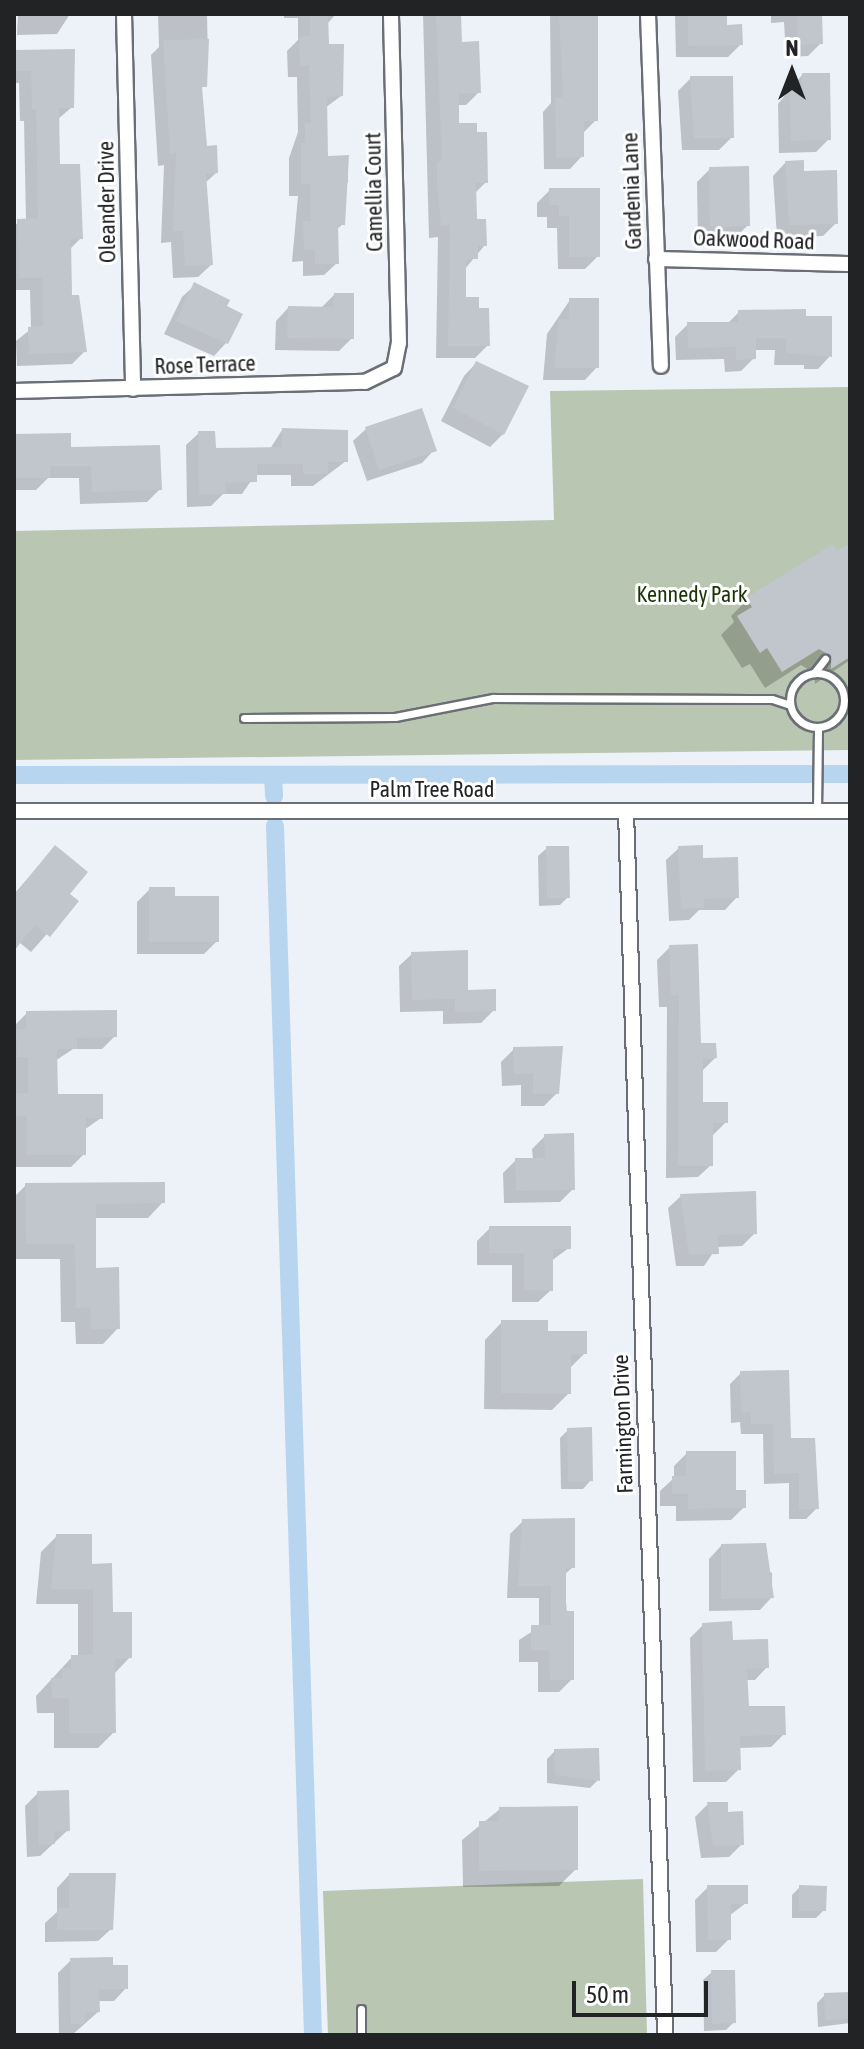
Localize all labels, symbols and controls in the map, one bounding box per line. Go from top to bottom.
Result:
north arrow [752,32,832,112]
text: N [786,35,798,61]
street label: Camellia Court [360,132,388,252]
street label: Gardenia Lane [617,132,647,250]
street label: Oleander Drive [93,141,121,263]
street label: Oakwood Road [693,225,815,255]
street label: Rose Terrace [154,350,256,380]
park label: Kennedy Park [637,582,747,608]
street label: Palm Tree Road [370,777,494,803]
street label: Farmington Drive [607,1354,639,1494]
scale bar [576,1965,712,2015]
text: 50 m [586,1981,629,2008]

